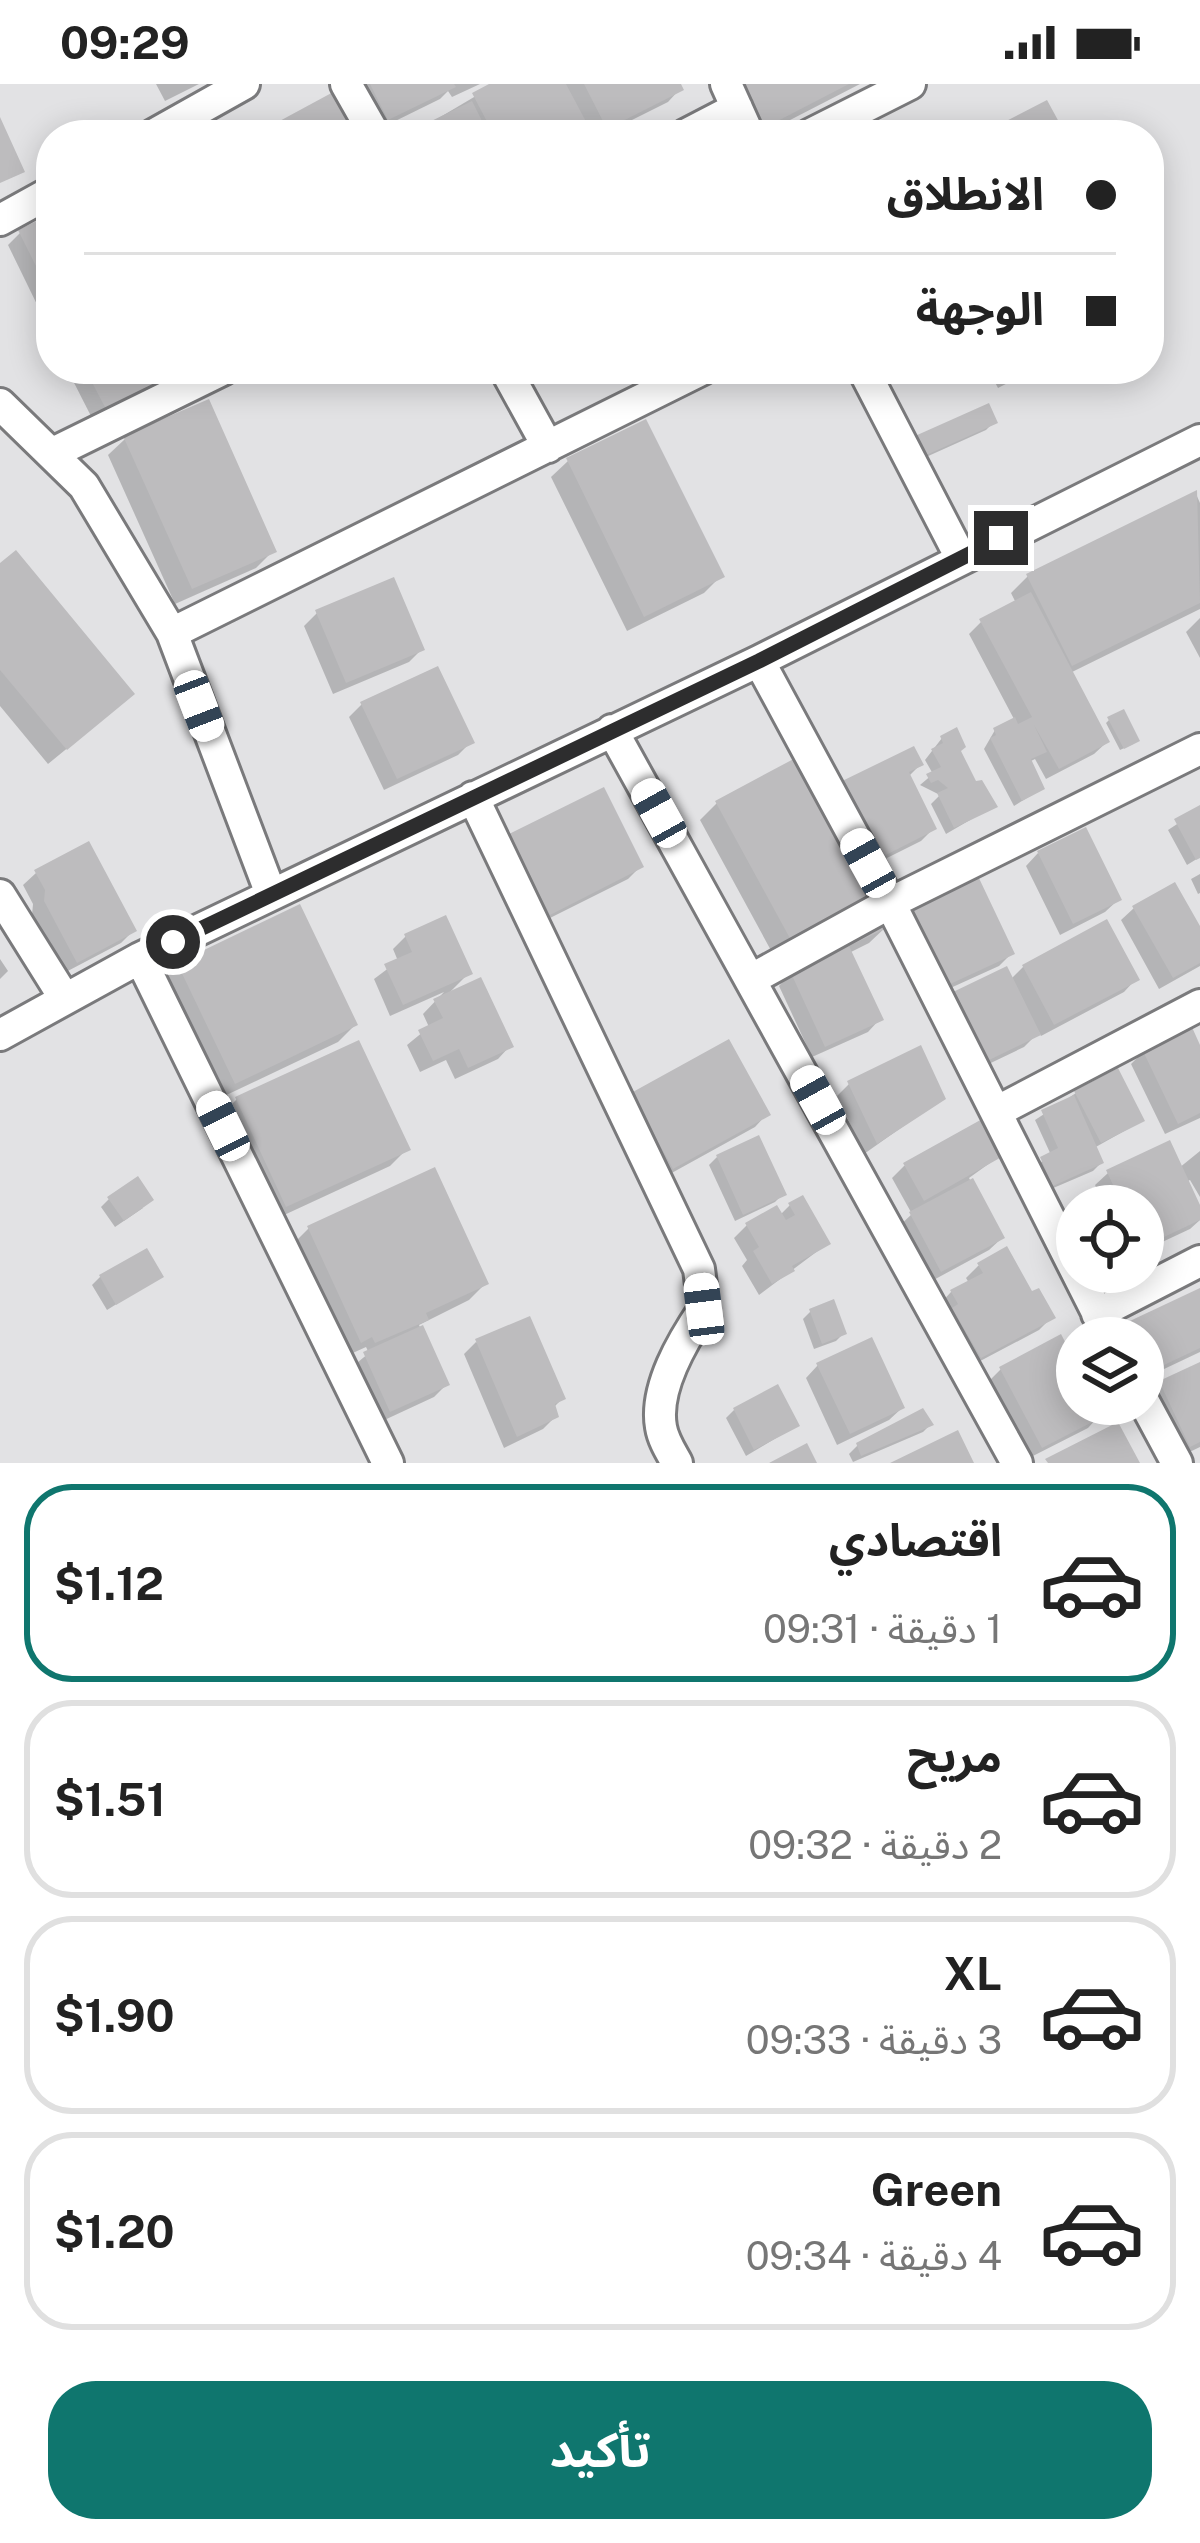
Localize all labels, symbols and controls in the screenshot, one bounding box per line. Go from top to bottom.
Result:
text: 09:29 [60,16,190,69]
text: الانطلاق [887,167,1044,220]
text: الوجهة [916,282,1044,335]
route end [974,511,1028,565]
car [169,666,229,746]
car [626,773,692,853]
car [835,823,901,903]
route start [146,915,200,969]
car [785,1060,851,1140]
car [191,1086,255,1166]
map controls [1056,1185,1164,1425]
button: locate [1056,1185,1164,1293]
car [682,1271,726,1347]
button: layers [1056,1317,1164,1425]
text: اقتصادي [829,1513,1002,1566]
icon: car [1038,1529,1146,1637]
text: $1.12 [54,1557,164,1610]
text: 1 دقيقة · 09:31 [763,1606,1002,1652]
text: مريح [907,1729,1002,1782]
icon: car [1038,1745,1146,1853]
text: $1.51 [54,1773,166,1826]
text: 2 دقيقة · 09:32 [748,1822,1002,1868]
text: XL [944,1947,1002,2000]
icon: car [1038,1961,1146,2069]
text: $1.90 [54,1989,175,2042]
text: 3 دقيقة · 09:33 [746,2017,1002,2063]
text: Green [871,2163,1002,2216]
icon: car [1038,2177,1146,2285]
text: $1.20 [54,2205,175,2258]
text: 4 دقيقة · 09:34 [746,2233,1002,2279]
button: تأكيد [48,2381,1152,2519]

